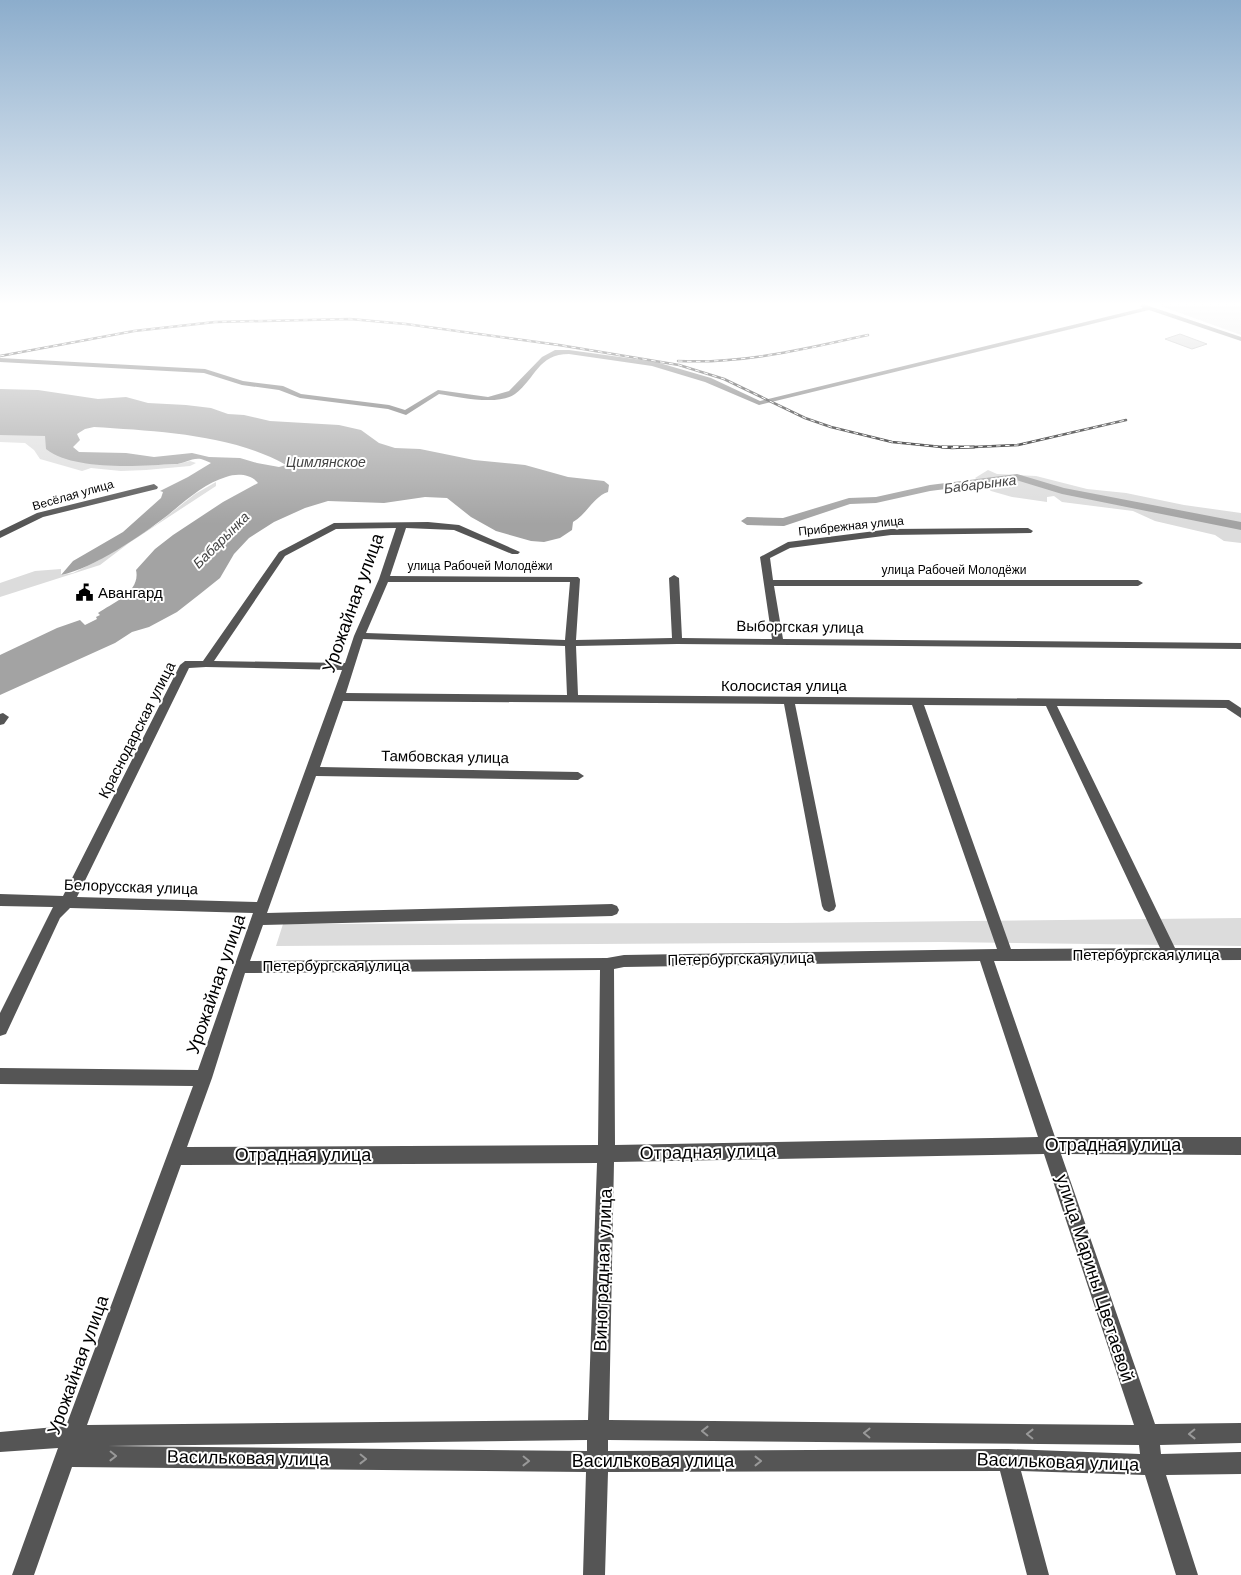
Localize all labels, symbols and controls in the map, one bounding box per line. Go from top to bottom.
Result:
water label: Цимлянское [286,453,366,471]
water label: Бабарынка [943,471,1017,497]
street label: Весёлая улица [31,476,116,514]
water label: Бабарынка [189,508,253,572]
street label: Прибрежная улица [797,512,905,540]
street label: Урожайная улица [317,529,390,676]
street label: улица Рабочей Молодёжи [407,558,553,574]
street label: улица Рабочей Молодёжи [881,562,1027,578]
public building icon: Авангард [74,583,94,603]
place label: Авангард [98,583,163,603]
street label: Выборгская улица [736,616,864,638]
street label: Краснодарская улица [94,658,180,802]
street label: Колосистая улица [721,676,848,696]
street label: Тамбовская улица [381,746,510,768]
street label: Белорусская улица [64,875,199,899]
street label: Урожайная улица [181,910,252,1057]
street label: Петербургская улица [1072,945,1220,965]
street label: Петербургская улица [667,948,815,970]
street label: Петербургская улица [262,956,410,976]
street label: Отрадная улица [1045,1133,1182,1157]
street label: Отрадная улица [639,1139,778,1165]
street label: Отрадная улица [235,1143,372,1167]
street label: улица Марины Цветаевой [1050,1171,1140,1385]
street label: Виноградная улица [588,1187,618,1352]
street label: Урожайная улица [42,1291,115,1438]
one-way arrow [701,1426,708,1436]
one-way arrow [863,1428,871,1438]
one-way arrow [1026,1429,1034,1439]
one-way arrow [1188,1429,1196,1439]
street label: Васильковая улица [167,1445,330,1471]
street label: Васильковая улица [976,1447,1141,1477]
street label: Васильковая улица [572,1449,735,1473]
one-way arrow [110,1451,118,1461]
one-way arrow [360,1454,368,1464]
one-way arrow [522,1456,530,1466]
one-way arrow [755,1456,763,1466]

